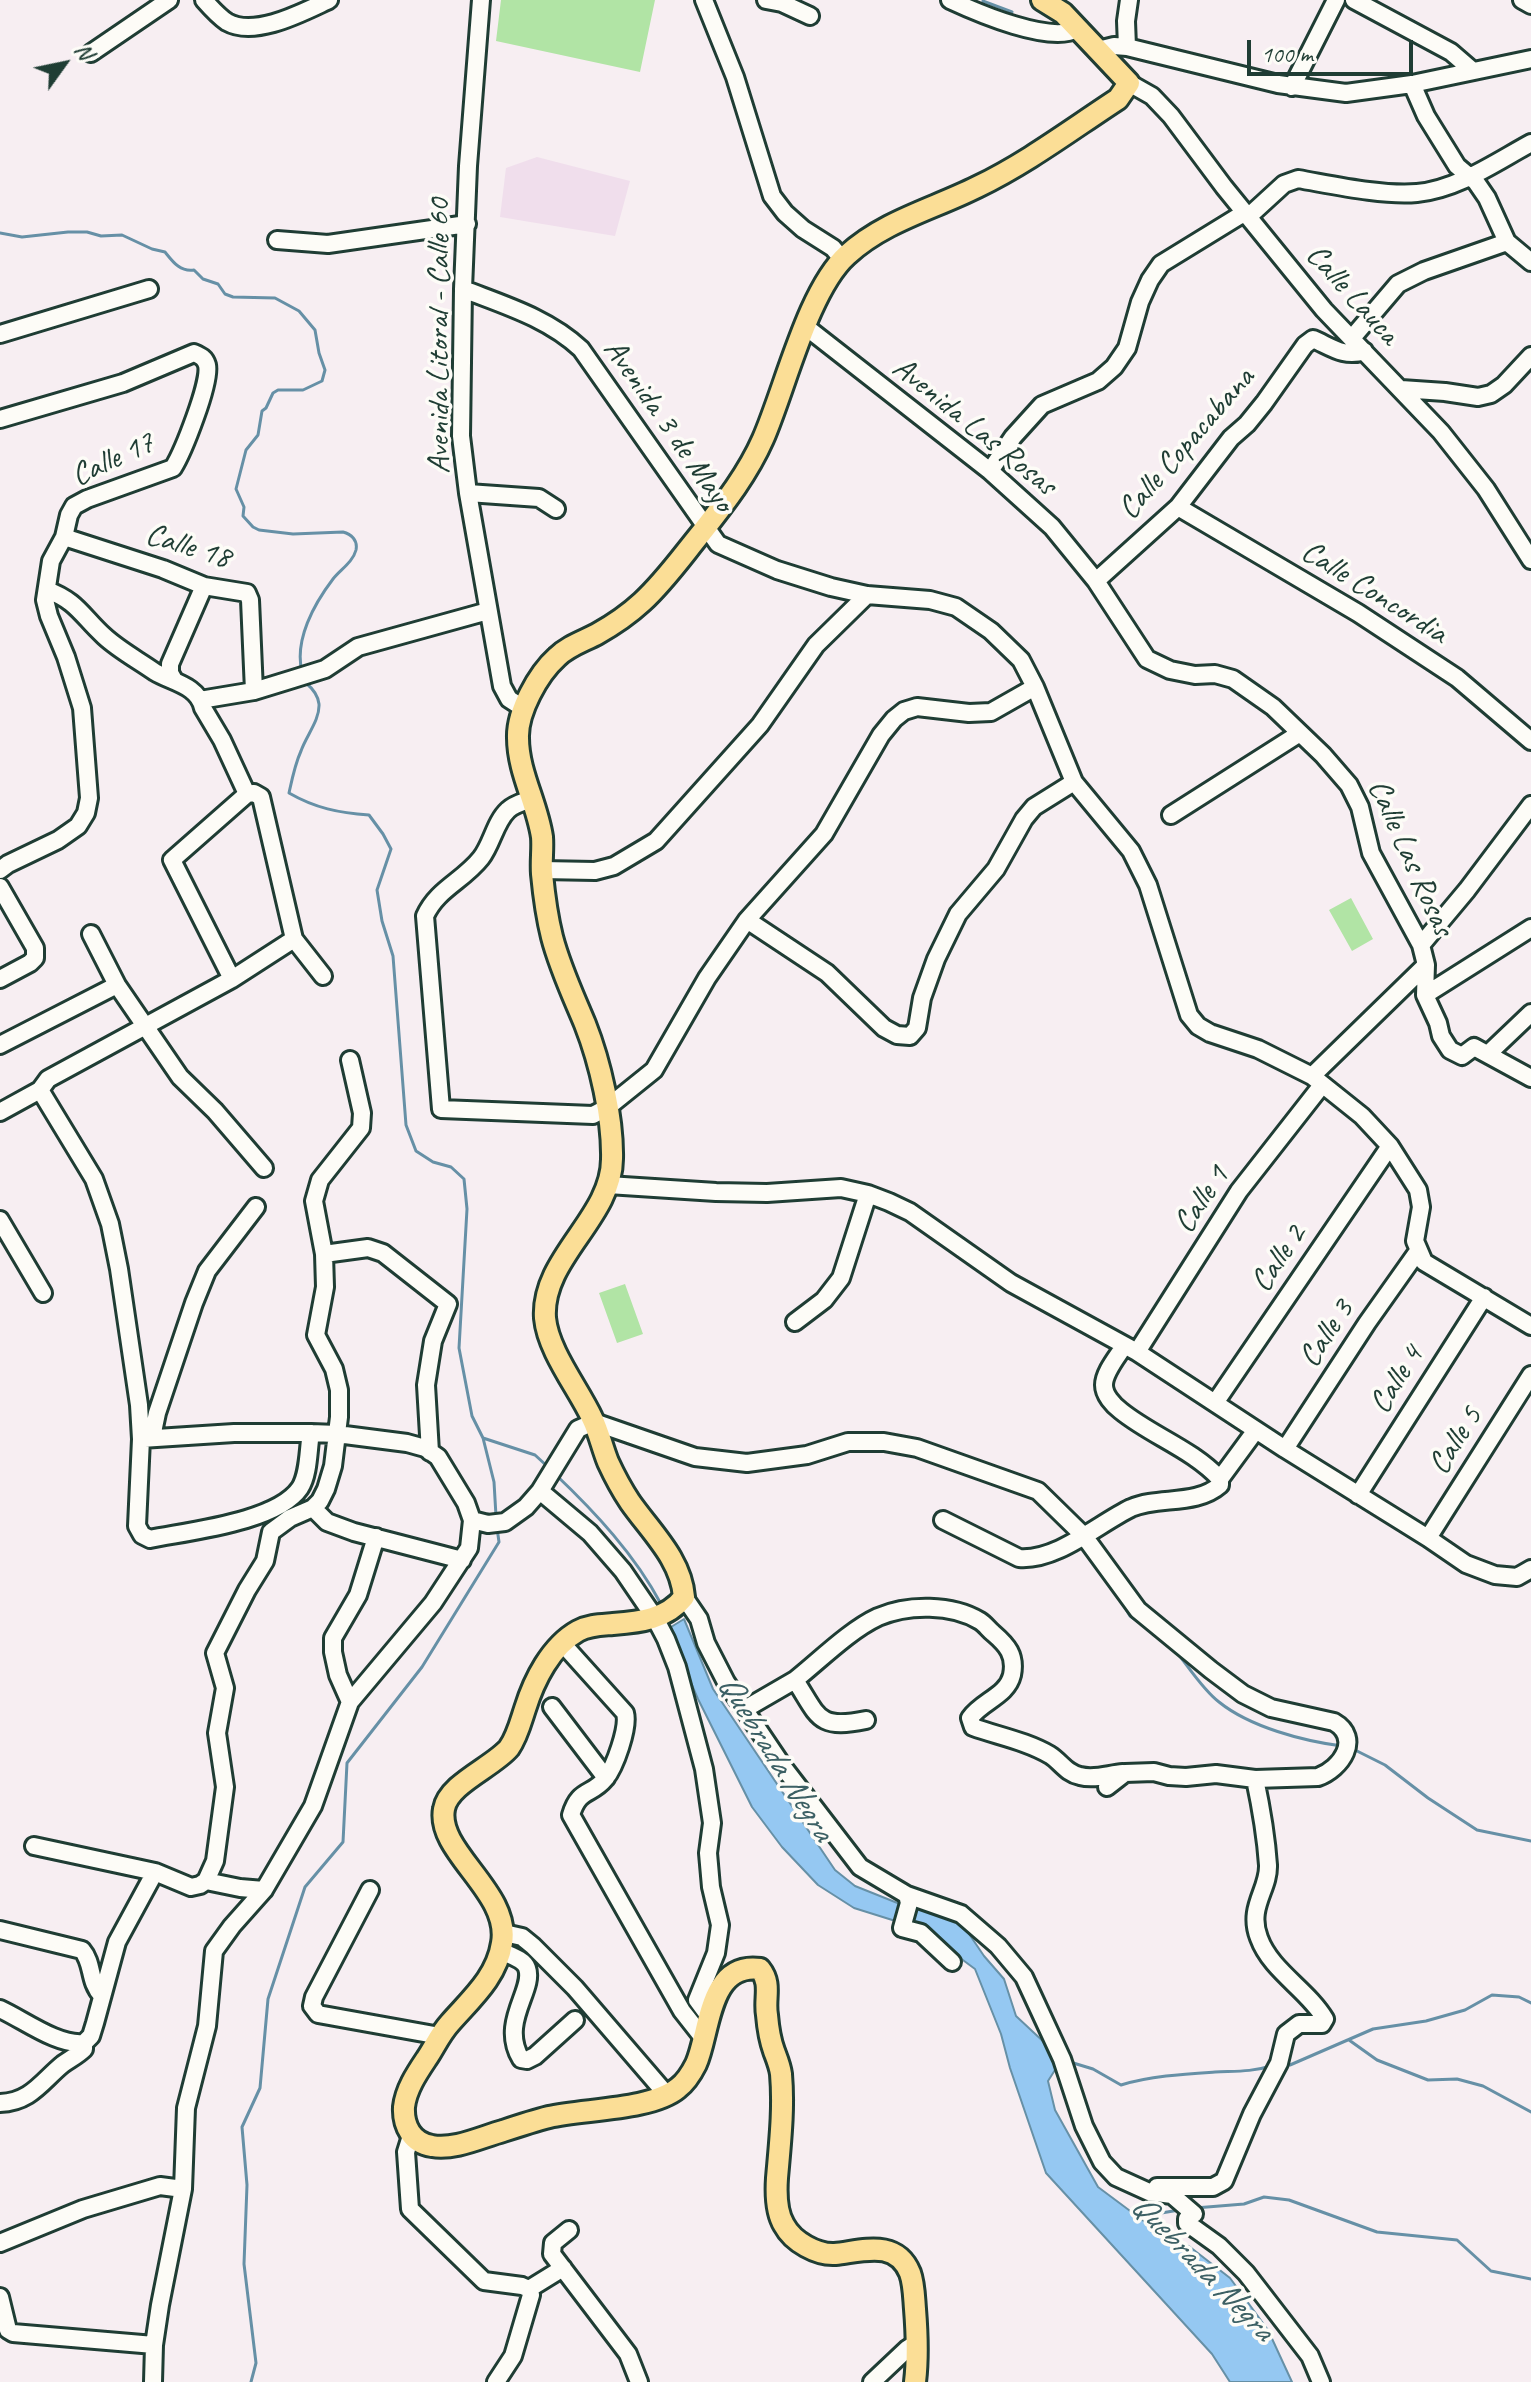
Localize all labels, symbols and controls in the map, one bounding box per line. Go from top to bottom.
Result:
north arrow [24,24,104,104]
scale bar [1251,24,1417,74]
text: N [69,38,100,64]
text: 100 m [1261,39,1313,69]
street label: Avenida Litoral - Calle 60 [421,198,459,474]
street label: Calle Lauca [1297,237,1407,353]
street label: Avenida 3 de Mayo [594,332,742,520]
street label: Avenida Las Rosas [884,349,1064,505]
street label: Calle Copacabana [1111,360,1263,528]
street label: Calle 17 [66,424,160,496]
street label: Calle 18 [141,516,235,578]
street label: Calle Concordia [1294,533,1454,653]
street label: Calle Las Rosas [1358,774,1462,942]
street label: Calle 1 [1166,1159,1238,1241]
street label: Calle 2 [1243,1218,1315,1300]
street label: Calle 3 [1291,1293,1363,1375]
street label: Calle 4 [1362,1339,1432,1421]
street label: Calle 5 [1421,1400,1491,1482]
water label: Quebrada Negra [708,1668,842,1848]
water label: Quebrada Negra [1122,2186,1282,2350]

